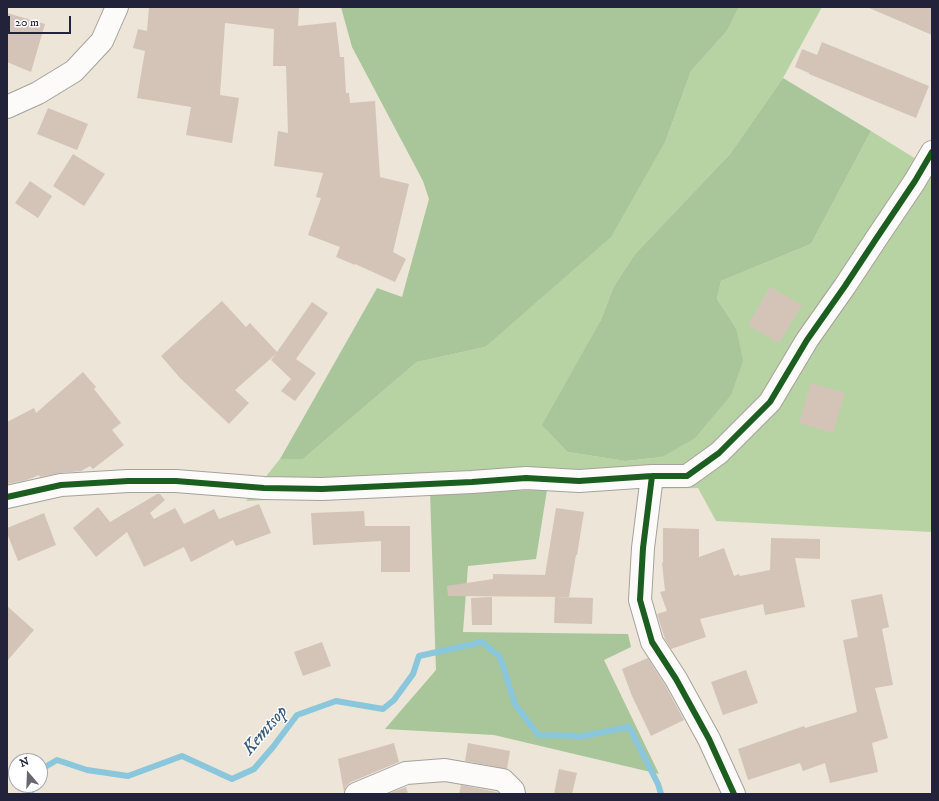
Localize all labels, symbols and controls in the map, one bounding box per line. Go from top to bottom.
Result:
scale bar [10,8,73,34]
text: 20 m [15,15,39,30]
water label: Kemtsop [239,702,293,760]
north arrow [8,753,48,793]
text: N [18,755,31,771]

